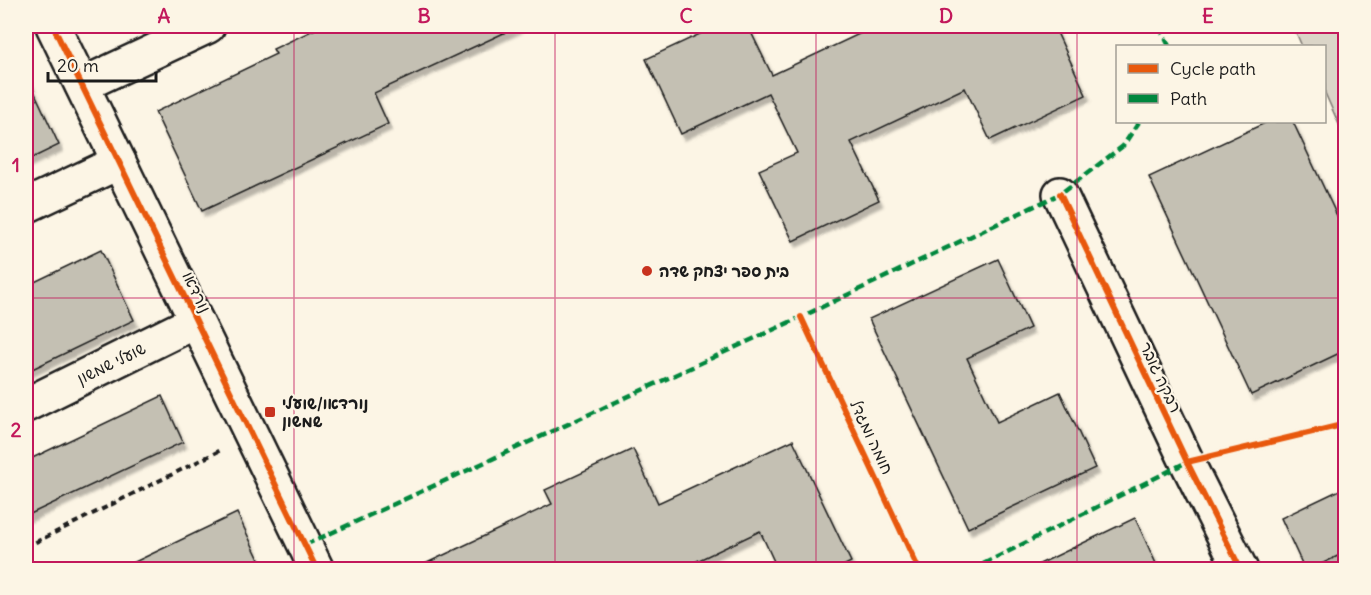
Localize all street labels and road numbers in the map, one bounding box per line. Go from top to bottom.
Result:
street label: נורדאו [178,268,216,316]
street label: שועלי שמשון [73,338,149,388]
street label: רבקה גובר [1136,338,1186,416]
street label: חומה ומגדל [846,397,898,477]

